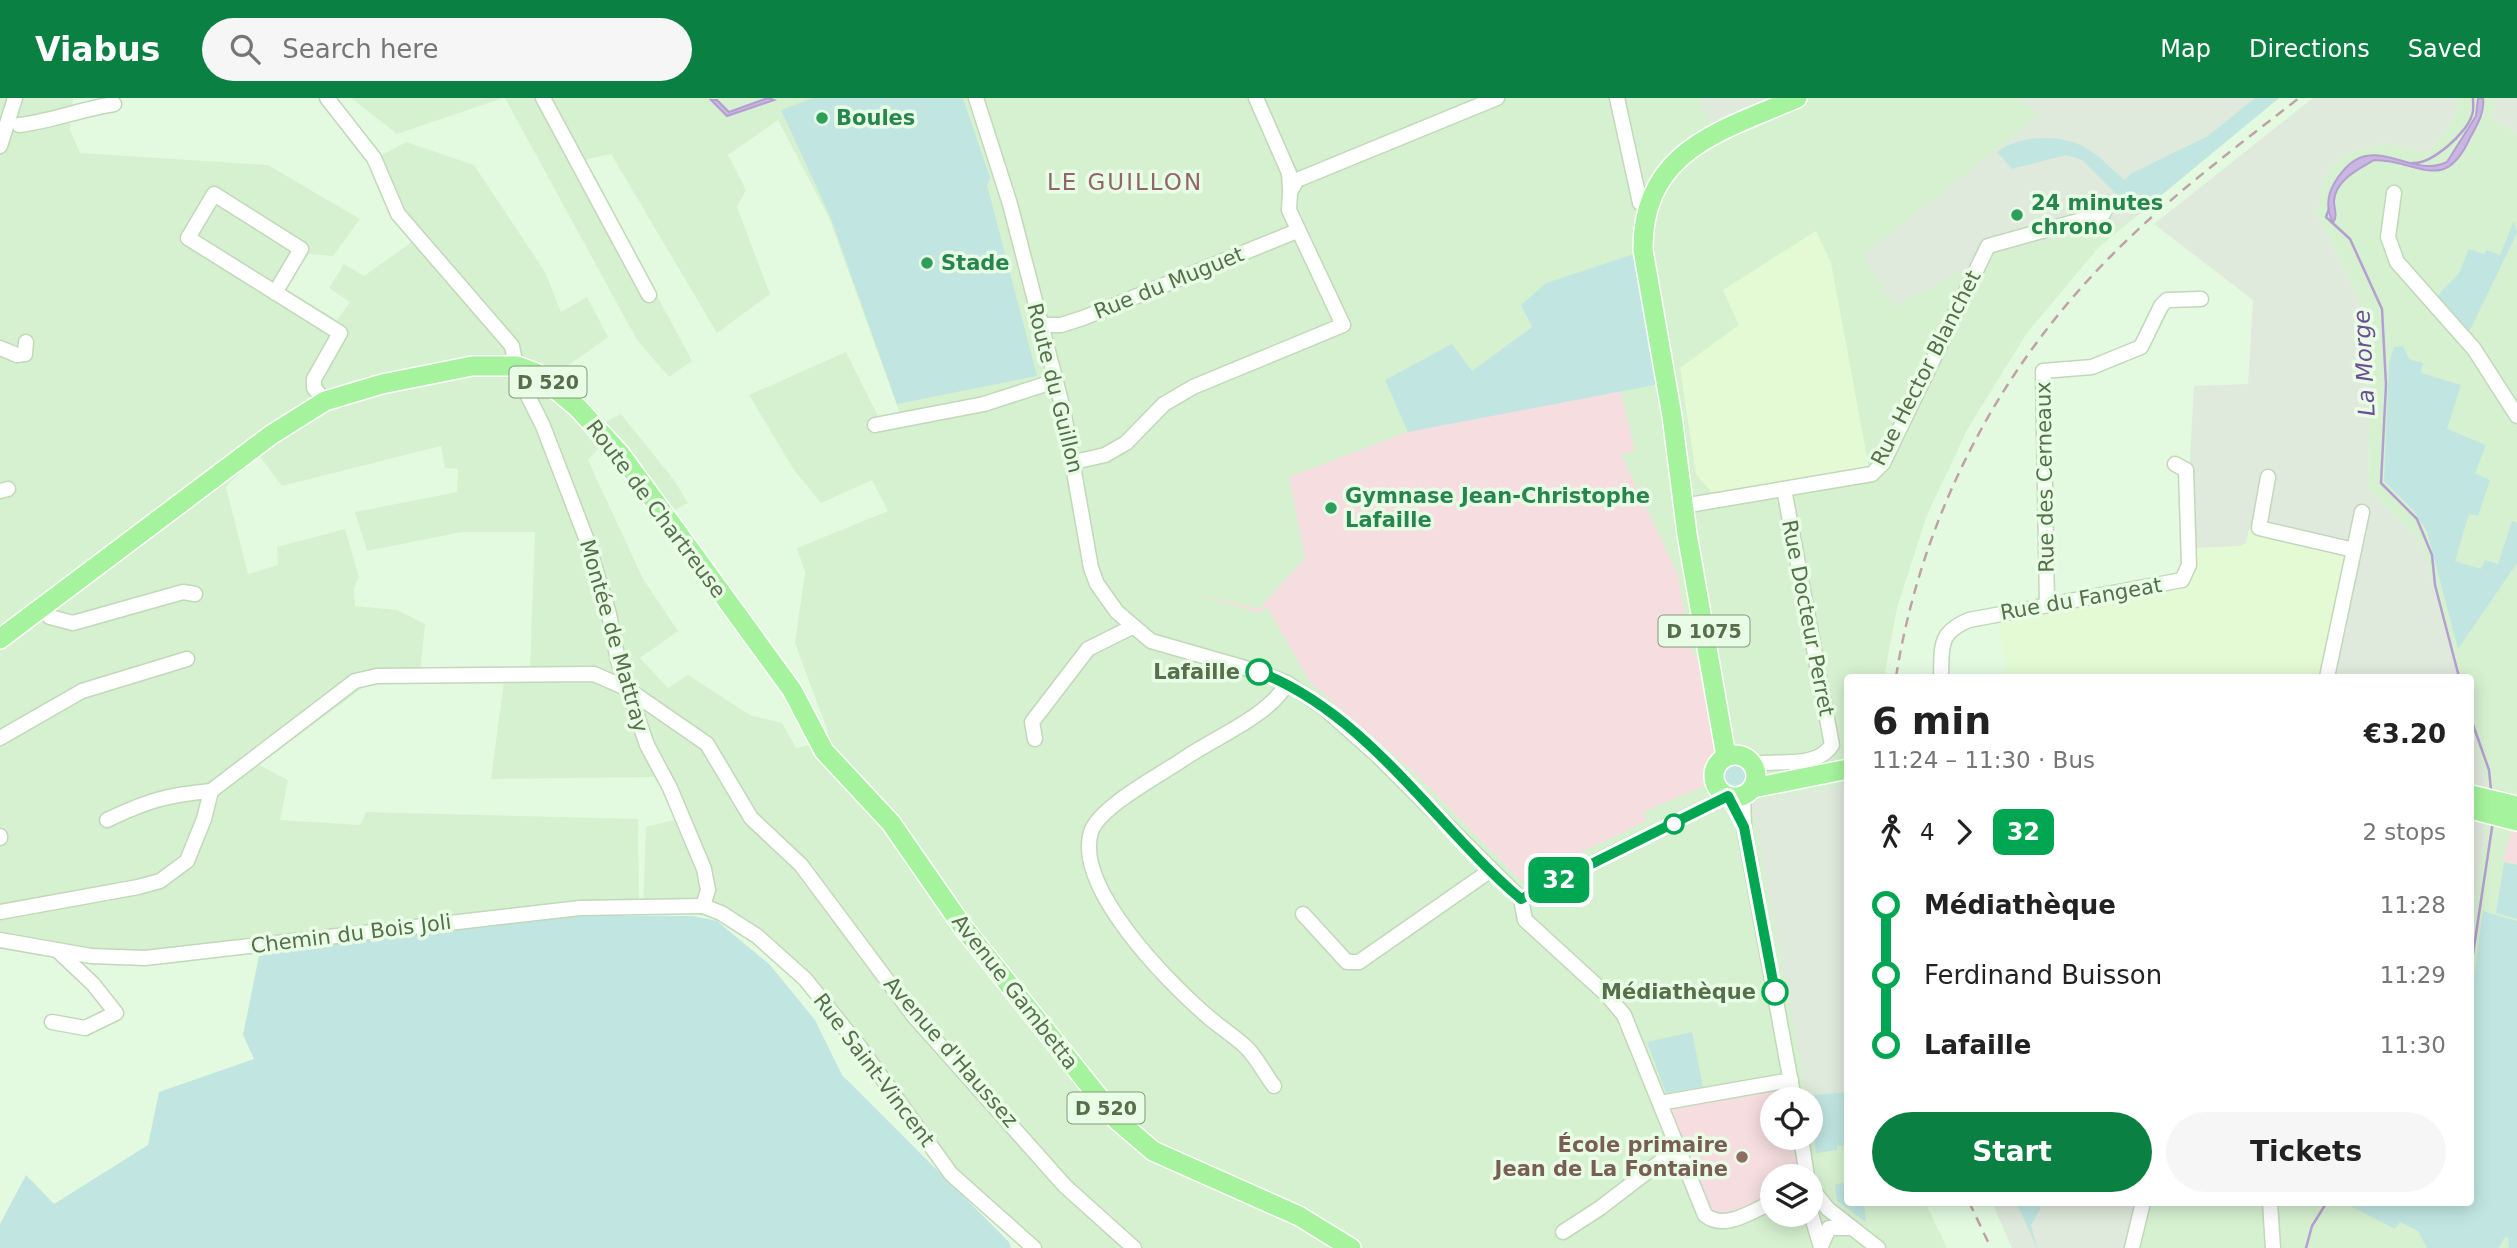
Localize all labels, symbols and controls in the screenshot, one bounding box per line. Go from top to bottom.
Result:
search box [202,18,692,81]
text: Viabus [35,30,160,69]
icon: search [226,30,264,68]
text: Search here [282,34,438,64]
text: Map [2160,35,2211,63]
text: Directions [2249,35,2370,63]
text: Saved [2408,35,2482,63]
place label: Boules [836,106,915,130]
marker: Boules [814,110,830,126]
district label: LE GUILLON [1047,169,1203,195]
place label: 24 minutes chrono [2031,191,2163,239]
marker: 24 minutes chrono [2009,207,2025,223]
street label: Rue du Muguet [1091,242,1247,324]
place label: Stade [941,251,1010,275]
marker: Stade [919,255,935,271]
street label: Rue Hector Blanchet [1866,266,1986,470]
street label: Route du Guillon [1022,301,1088,475]
water label: La Morge [2348,309,2380,417]
road number: D 520 [510,366,586,398]
street label: Rue des Cerneaux [2031,381,2059,573]
street label: Route de Chartreuse [581,415,731,603]
place label: Gymnase Jean-Christophe Lafaille [1345,484,1650,532]
marker: Gymnase Jean-Christophe Lafaille [1323,500,1339,516]
street label: Rue Docteur Perret [1777,518,1839,718]
street label: Montée de Mattray [575,537,653,735]
street label: Rue du Fangeat [1998,573,2164,625]
road number: D 1075 [1658,616,1750,646]
marker: Lafaille [1246,659,1272,685]
place label: Lafaille [1153,660,1240,684]
text: 6 min [1872,699,1991,743]
text: €3.20 [2364,719,2446,749]
text: 11:24 – 11:30 · Bus [1872,747,2095,773]
icon: walk [1872,813,1910,851]
icon: forward [1945,813,1983,851]
unlabelled marker [1664,814,1684,834]
text: 32 [2007,818,2040,846]
text: 4 [1920,819,1935,845]
text: 2 stops [2362,819,2446,845]
line badge: 32 [1528,857,1590,903]
text: 32 [1542,866,1576,894]
text: Médiathèque [1924,890,2116,920]
text: 11:28 [2380,892,2446,918]
street label: Chemin du Bois Joli [249,910,453,958]
street label: Avenue Gambetta [947,910,1083,1074]
text: Ferdinand Buisson [1924,960,2162,990]
text: 11:29 [2380,962,2446,988]
street label: Avenue d'Haussez [879,972,1023,1132]
marker: Médiathèque [1762,979,1788,1005]
place label: Médiathèque [1601,980,1756,1004]
street label: Rue Saint-Vincent [809,989,939,1151]
text: Lafaille [1924,1030,2031,1060]
text: 11:30 [2380,1032,2446,1058]
map controls [1760,1087,1823,1227]
button: locate [1760,1087,1823,1150]
road number: D 520 [1068,1092,1144,1124]
button: Start [1872,1112,2152,1192]
button: Tickets [2166,1112,2446,1192]
place label: École primaire Jean de La Fontaine [1493,1132,1728,1181]
marker: École primaire Jean de La Fontaine [1734,1149,1750,1165]
button: layers [1760,1164,1823,1227]

